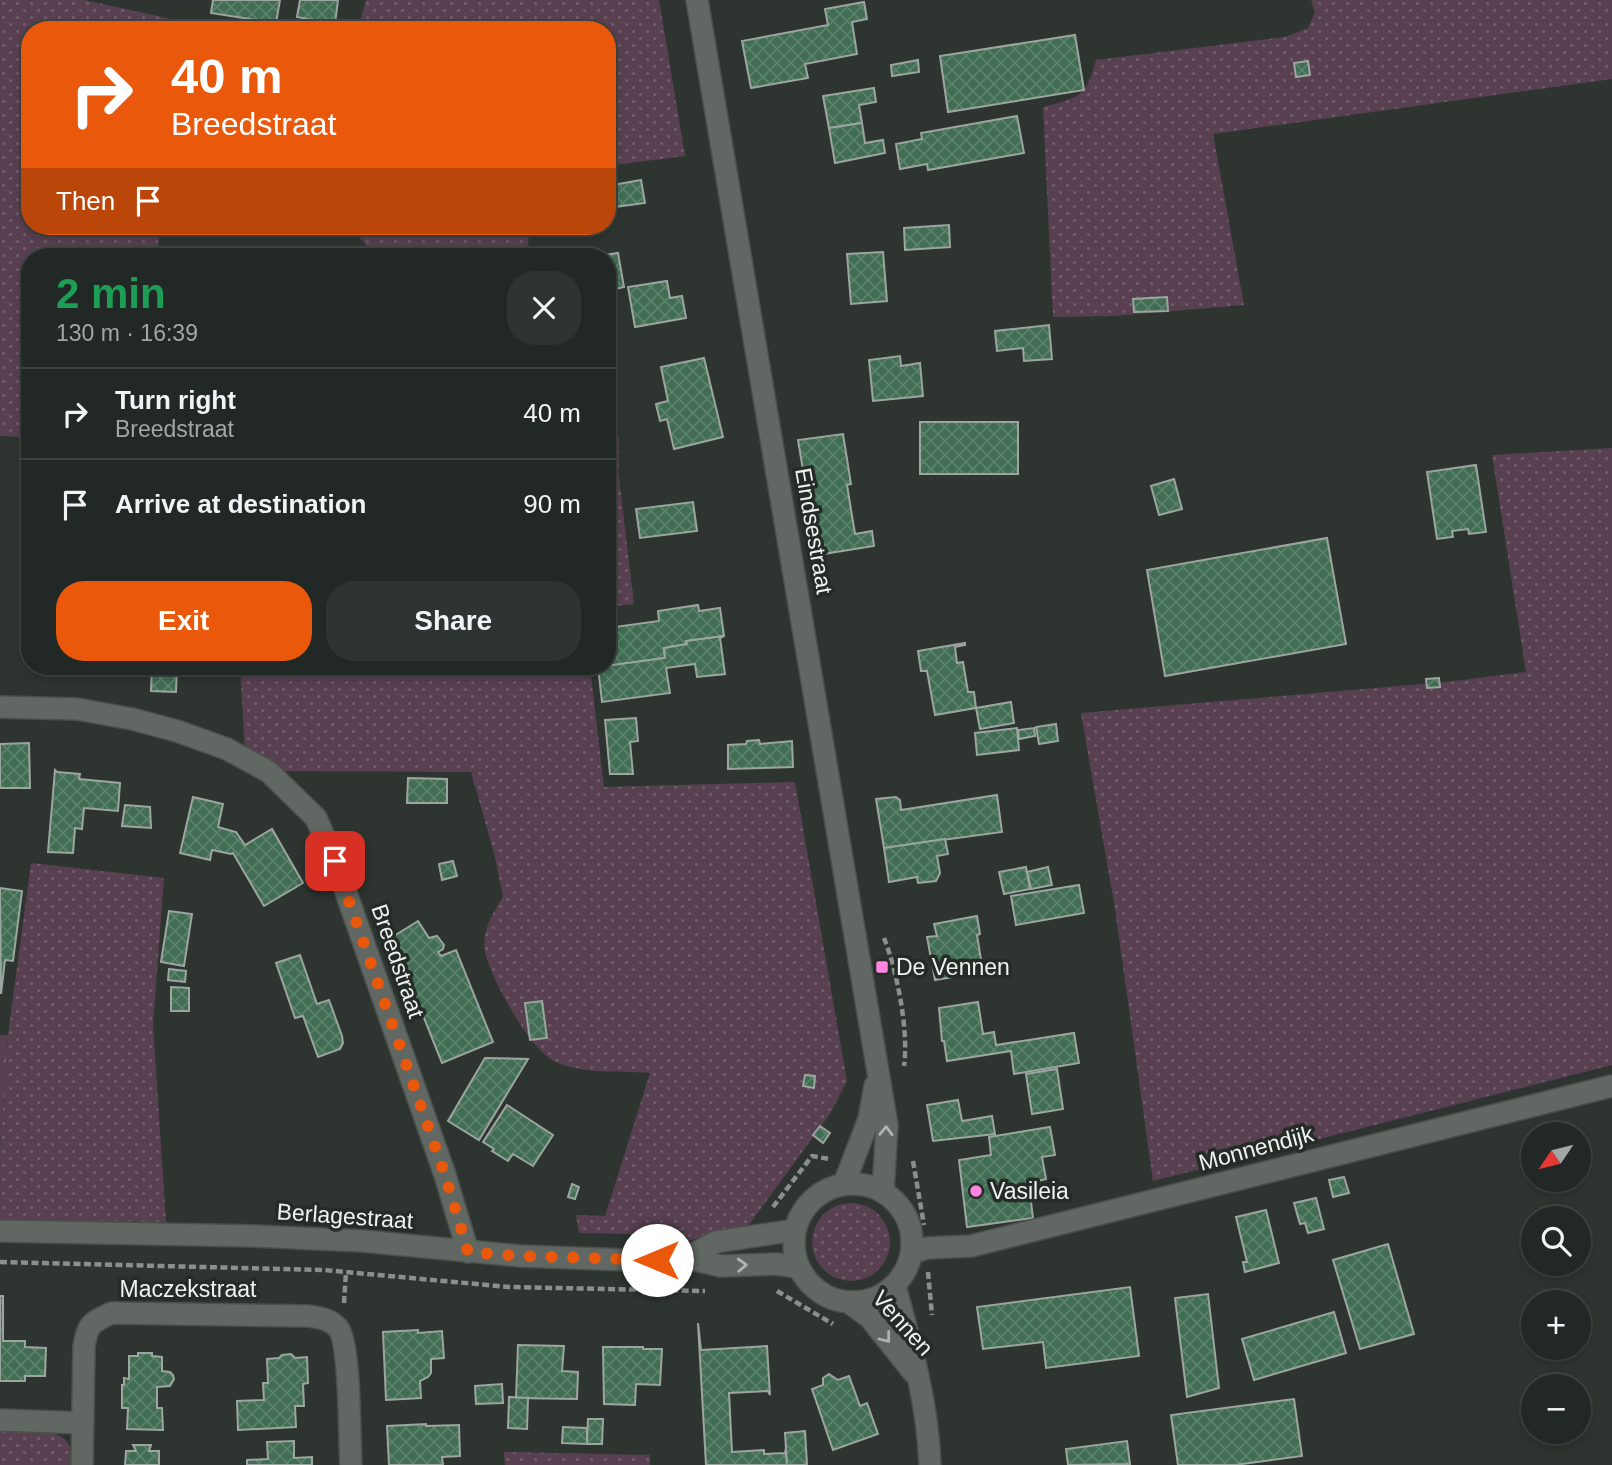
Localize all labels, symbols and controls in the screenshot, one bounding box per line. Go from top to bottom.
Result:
icon: right [56,49,147,140]
text: 40 m [171,49,283,103]
text: Breedstraat [171,106,336,142]
icon: arrive [129,182,167,220]
text: Then [56,186,115,216]
text: 2 min [56,270,166,317]
button: close [507,271,581,345]
text: 130 m · 16:39 [56,320,198,346]
text: Turn right [115,385,236,415]
icon: right [56,395,94,433]
text: 40 m [523,398,581,428]
text: Breedstraat [115,416,234,442]
street label: Eindsestraat [790,466,838,597]
icon: arrive [56,486,94,524]
text: Arrive at destination [115,489,366,519]
text: 90 m [523,489,581,519]
button: Exit [56,581,312,661]
button: Share [326,581,581,661]
pin [305,831,365,891]
icon: arrive [316,842,354,880]
street label: Breedstraat [366,901,430,1022]
place label: De Vennen [896,954,1010,980]
marker: De Vennen [874,959,890,975]
street label: Monnendijk [1196,1120,1317,1176]
north arrow [1521,1122,1591,1192]
map controls [1521,1122,1591,1444]
one-way arrow [878,1125,893,1136]
place label: Vasileia [990,1178,1069,1204]
marker: Vasileia [968,1183,984,1199]
street label: Berlagestraat [276,1198,415,1234]
button: search [1521,1206,1591,1276]
position arrow [620,1223,694,1297]
one-way arrow [737,1258,748,1273]
street label: Maczekstraat [120,1276,257,1302]
street label: Vennen [867,1285,939,1361]
button: + [1521,1290,1591,1360]
one-way arrow [878,1330,891,1343]
button: − [1521,1374,1591,1444]

